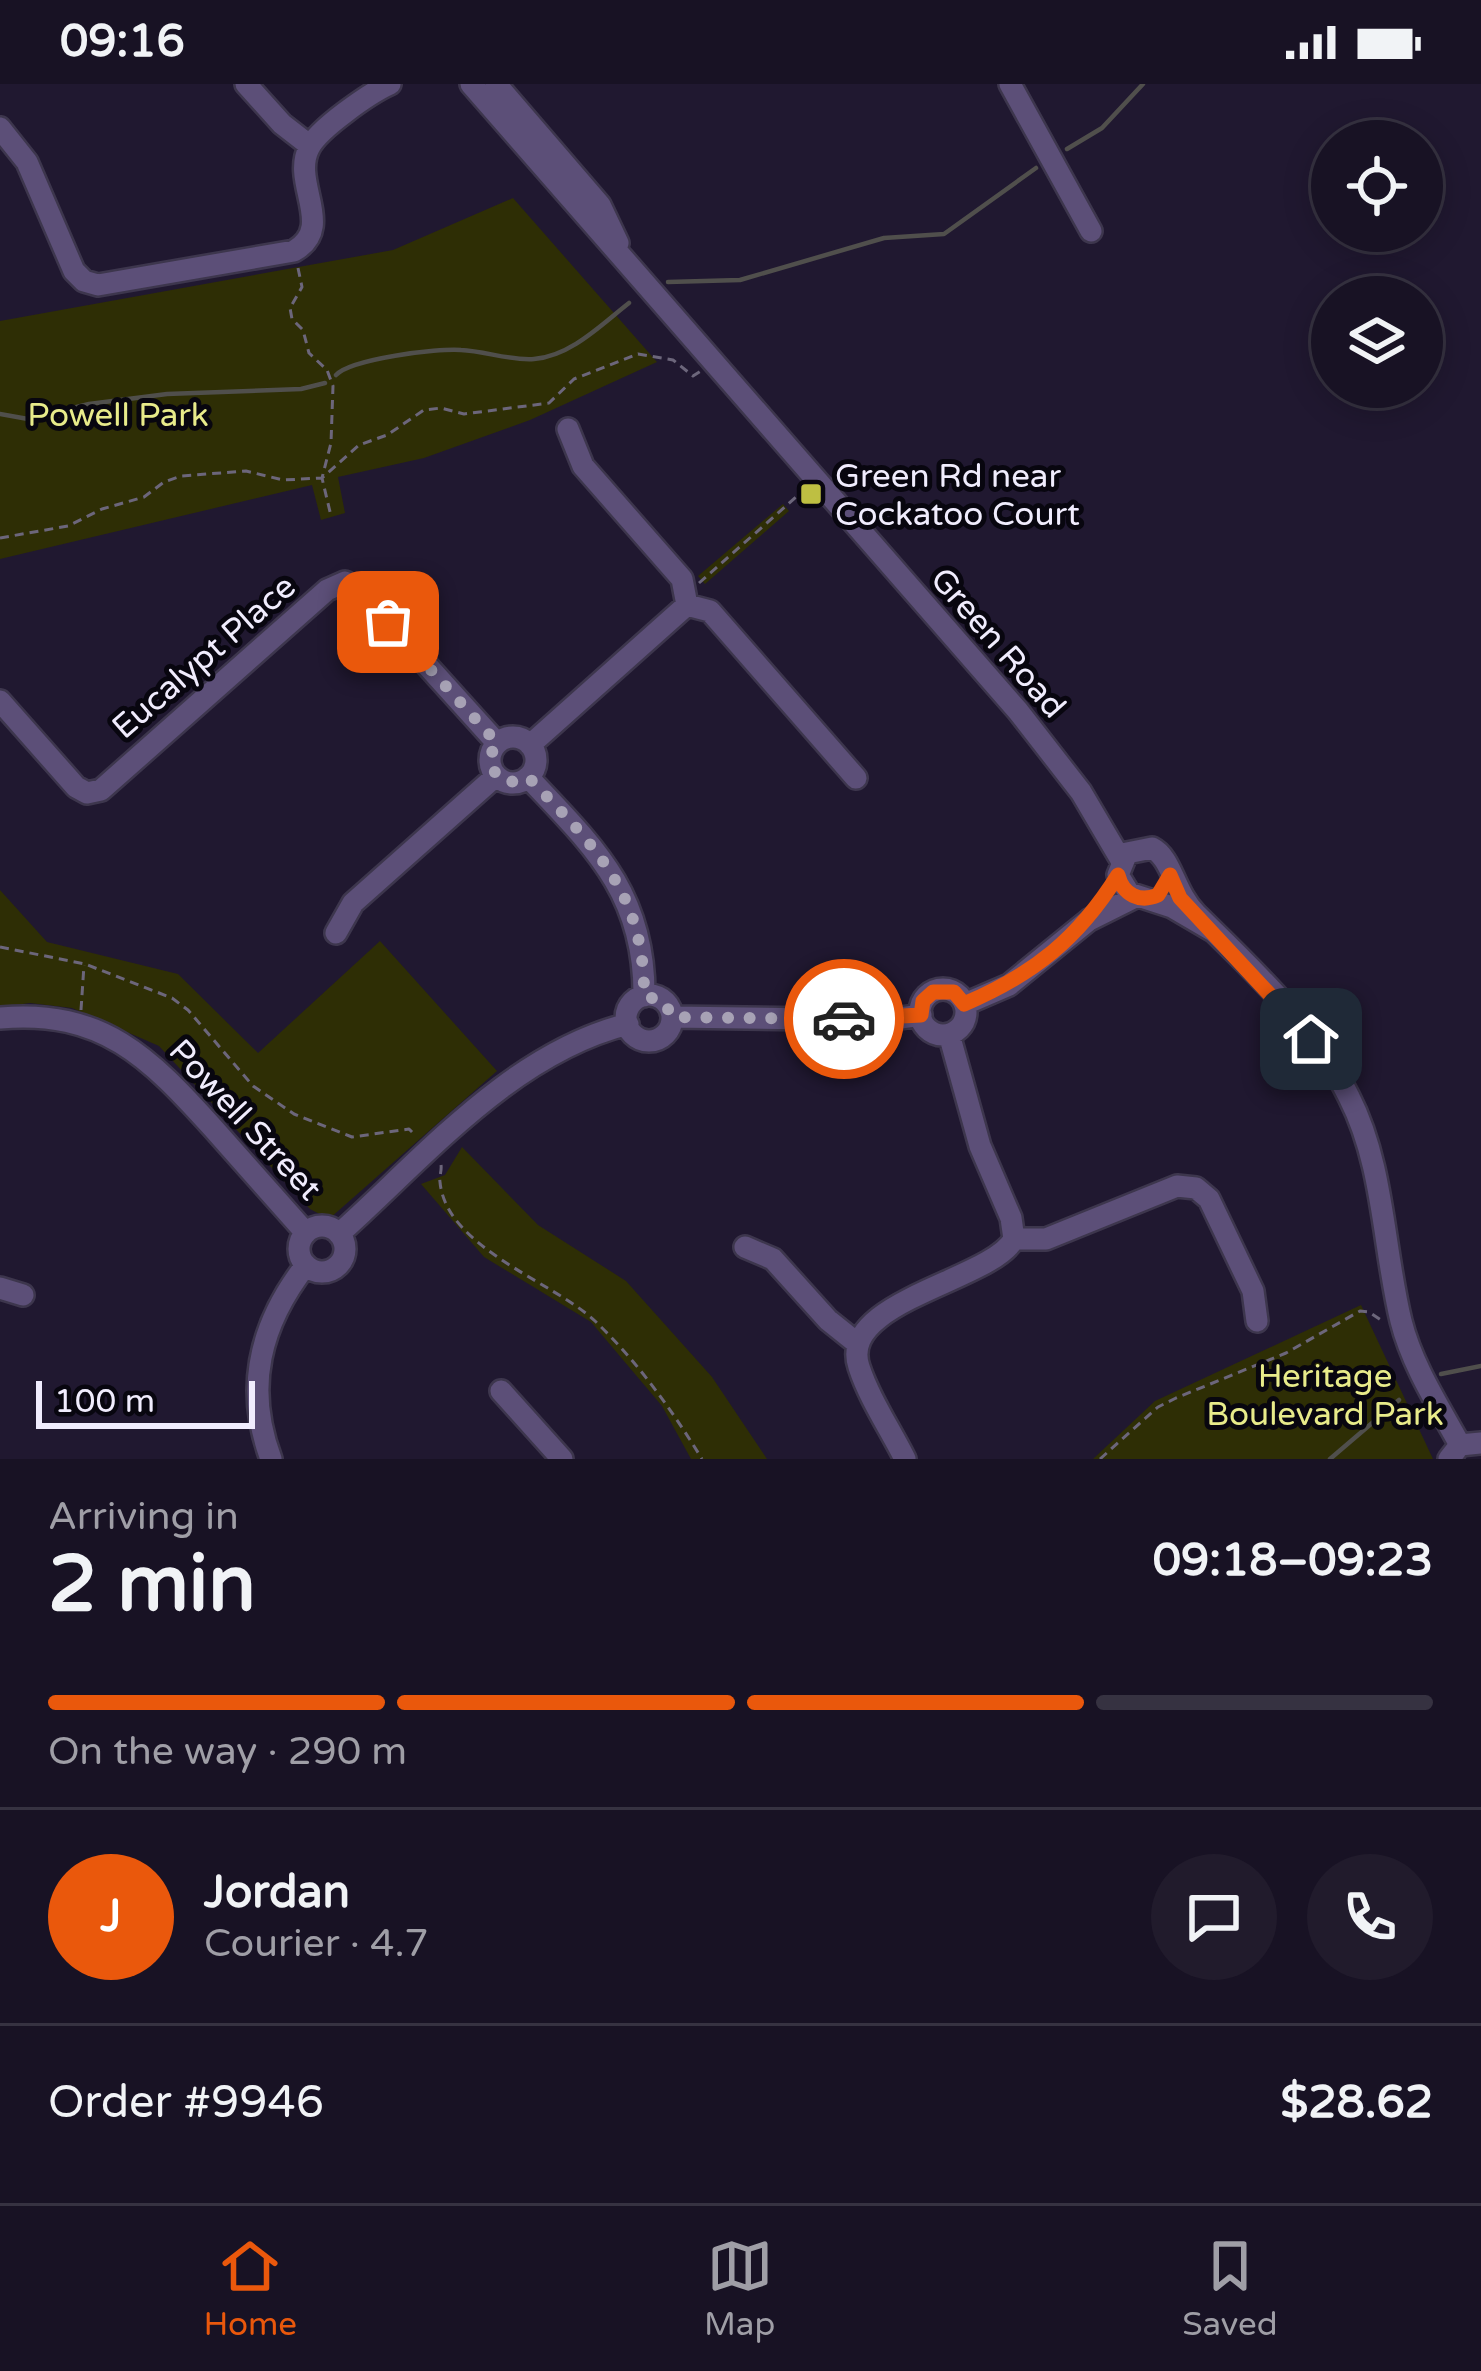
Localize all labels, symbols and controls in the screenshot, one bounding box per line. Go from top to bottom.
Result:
text: 09:16 [60,15,185,69]
map controls [1311,120,1443,408]
button: locate [1311,120,1443,252]
button: layers [1311,276,1443,408]
park label: Powell Park [27,396,209,435]
place label: Green Rd near Cockatoo Court [835,457,1080,534]
marker: Green Rd near Cockatoo Court [798,481,824,507]
street label: Green Road [922,560,1074,726]
street label: Eucalypt Place [105,567,303,747]
pin [337,571,439,673]
icon: bag [355,589,421,655]
courier [784,959,904,1079]
icon: car [811,986,877,1052]
pin [1260,988,1362,1090]
icon: home [1278,1006,1344,1072]
street label: Powell Street [161,1032,329,1208]
park label: Heritage Boulevard Park [1206,1357,1444,1434]
scale bar [36,1375,255,1428]
text: 100 m [54,1382,155,1421]
text: Arriving in [48,1493,239,1540]
text: 09:18–09:23 [1153,1534,1433,1588]
text: 2 min [48,1538,256,1632]
text: On the way · 290 m [48,1728,407,1775]
button: chat [1151,1854,1277,1980]
button: phone [1307,1854,1433,1980]
text: Jordan [204,1866,350,1920]
text: J [101,1890,121,1944]
text: Courier · 4.7 [204,1920,429,1967]
text: Order #9946 [48,2076,324,2130]
text: $28.62 [1281,2076,1433,2130]
tab: Home [203,2233,297,2344]
tab: Map [704,2233,775,2344]
tab: Saved [1182,2233,1278,2344]

